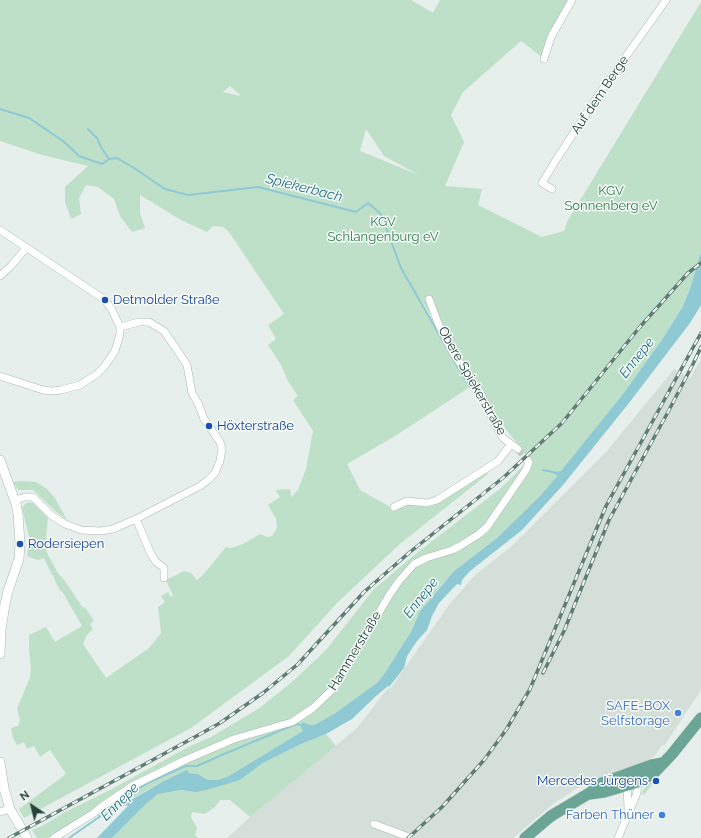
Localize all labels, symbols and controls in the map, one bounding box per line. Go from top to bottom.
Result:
street label: Auf dem Berge [568,53,632,137]
water label: Spiekerbach [264,170,344,206]
park label: KGV Sonnenberg eV [564,183,658,214]
park label: KGV Schlangenburg eV [327,214,439,245]
place label: Detmolder Straße [113,292,220,308]
marker: Detmolder Straße [100,295,110,305]
street label: Obere Spiekerstraße [435,324,509,438]
water label: Ennepe [616,334,658,382]
place label: Höxterstraße [217,418,294,434]
marker: Höxterstraße [204,421,214,431]
place label: Rodersiepen [28,536,104,552]
marker: Rodersiepen [15,539,25,549]
water label: Ennepe [400,574,442,622]
street label: Hammerstraße [325,609,385,693]
place label: SAFE-BOX Selfstorage [601,698,670,729]
marker: SAFE-BOX Selfstorage [673,708,683,718]
place label: Mercedes Jürgens [537,773,648,789]
marker: Mercedes Jürgens [651,776,661,786]
water label: Ennepe [97,779,143,825]
north arrow [12,786,52,826]
text: N [18,788,32,803]
place label: Farben Thüner [566,807,654,823]
marker: Farben Thüner [657,810,667,820]

